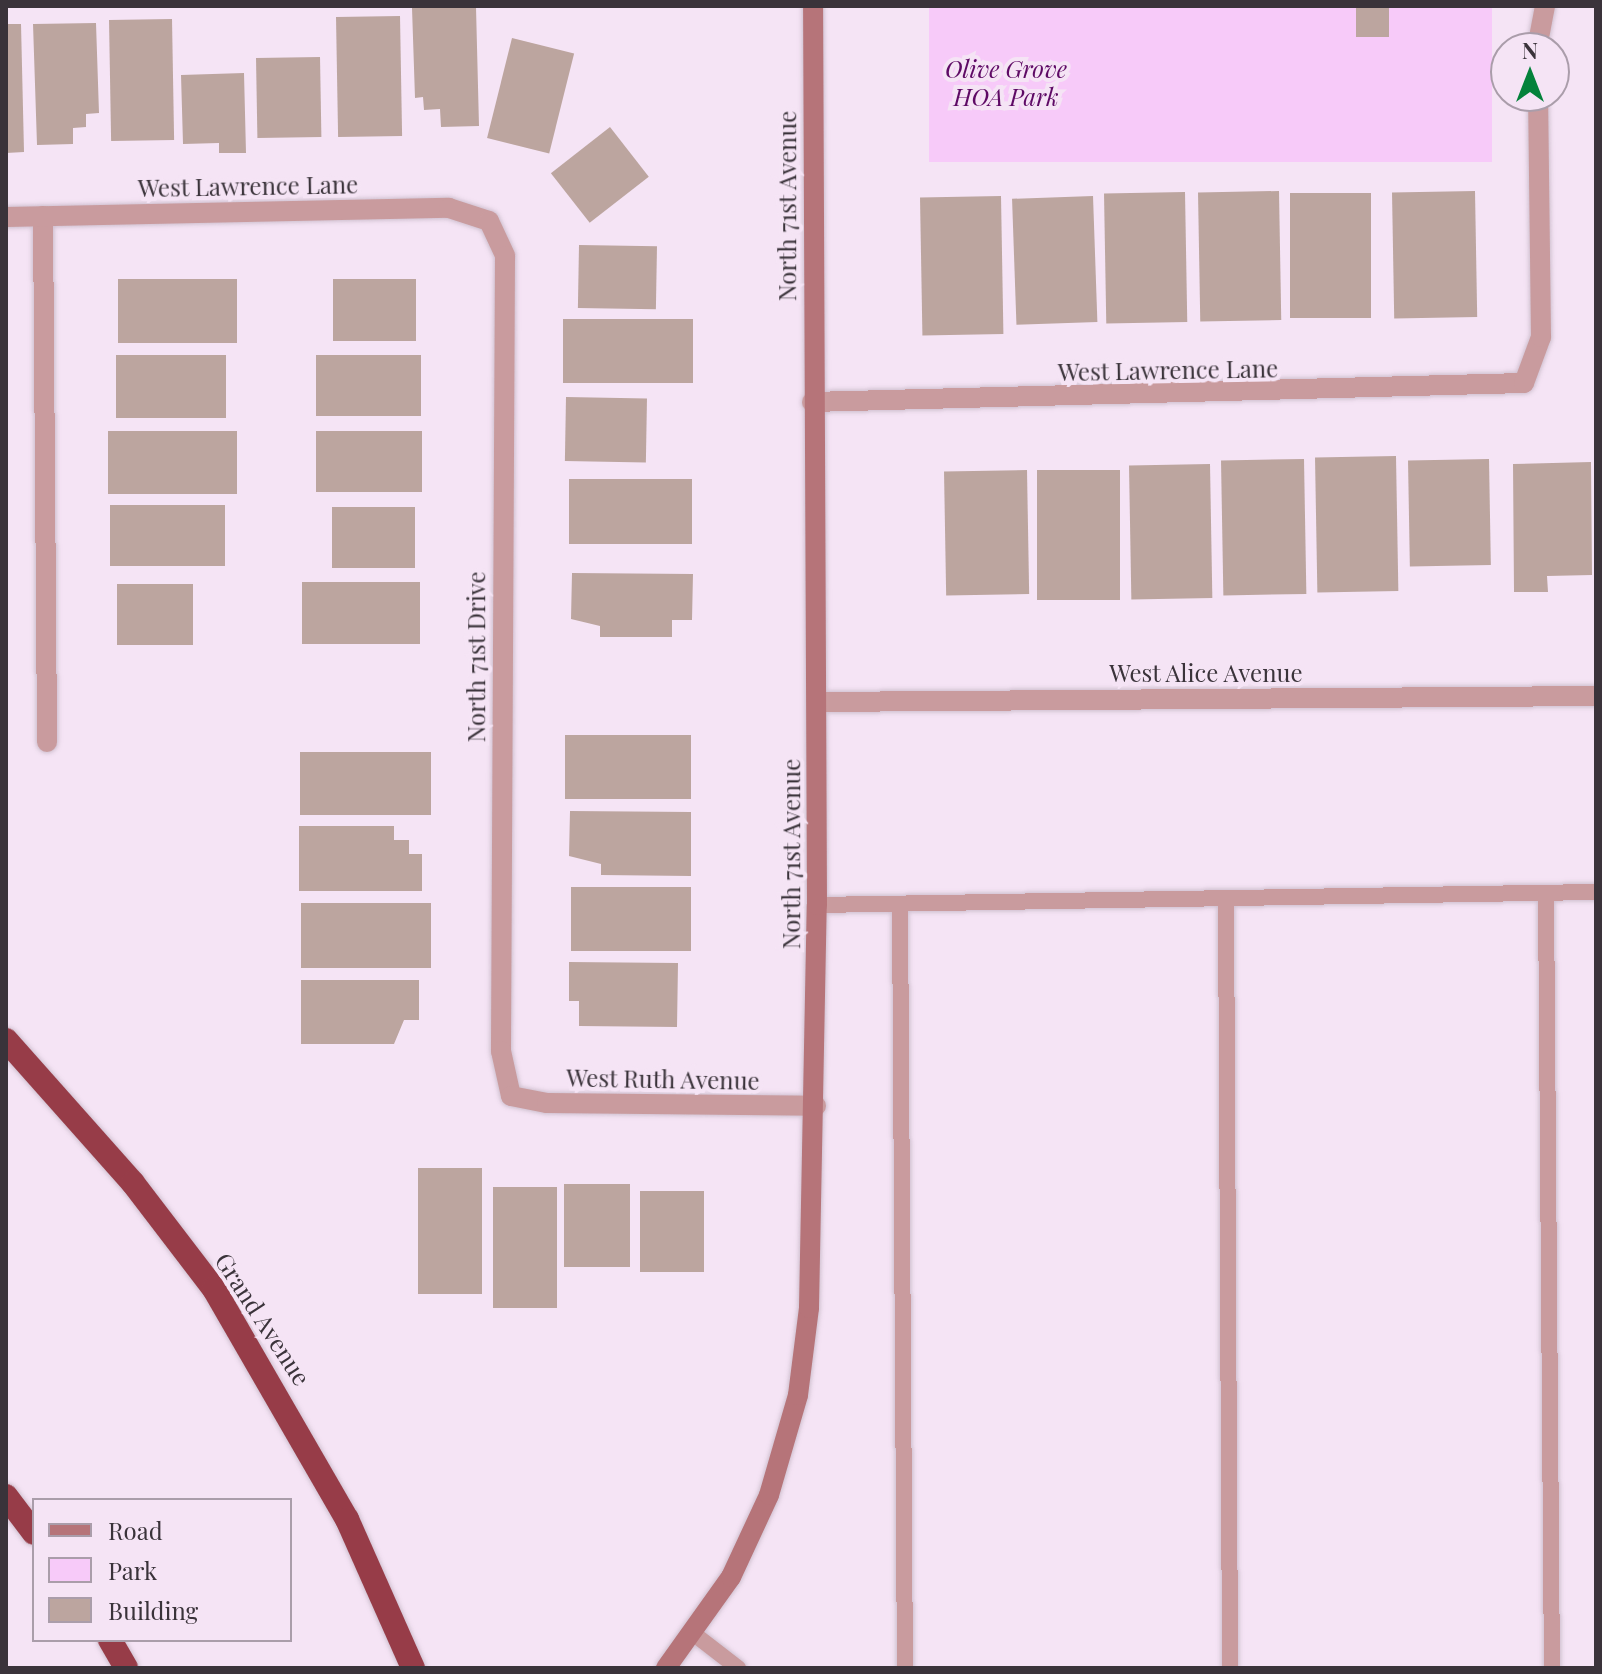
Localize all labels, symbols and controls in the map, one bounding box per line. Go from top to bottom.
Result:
north arrow [1490,32,1570,112]
text: N [1522,35,1538,65]
park label: Olive Grove HOA Park [945,55,1067,111]
street label: North 71st Avenue [773,110,801,302]
street label: West Lawrence Lane [137,170,359,202]
street label: West Lawrence Lane [1057,354,1279,386]
street label: North 71st Drive [462,571,490,743]
street label: West Alice Avenue [1108,659,1304,687]
street label: North 71st Avenue [777,758,805,950]
street label: West Ruth Avenue [565,1063,761,1095]
street label: Grand Avenue [209,1247,317,1391]
legend [32,1498,292,1642]
text: Road [108,1514,163,1546]
text: Park [108,1554,157,1586]
text: Building [108,1594,198,1626]

